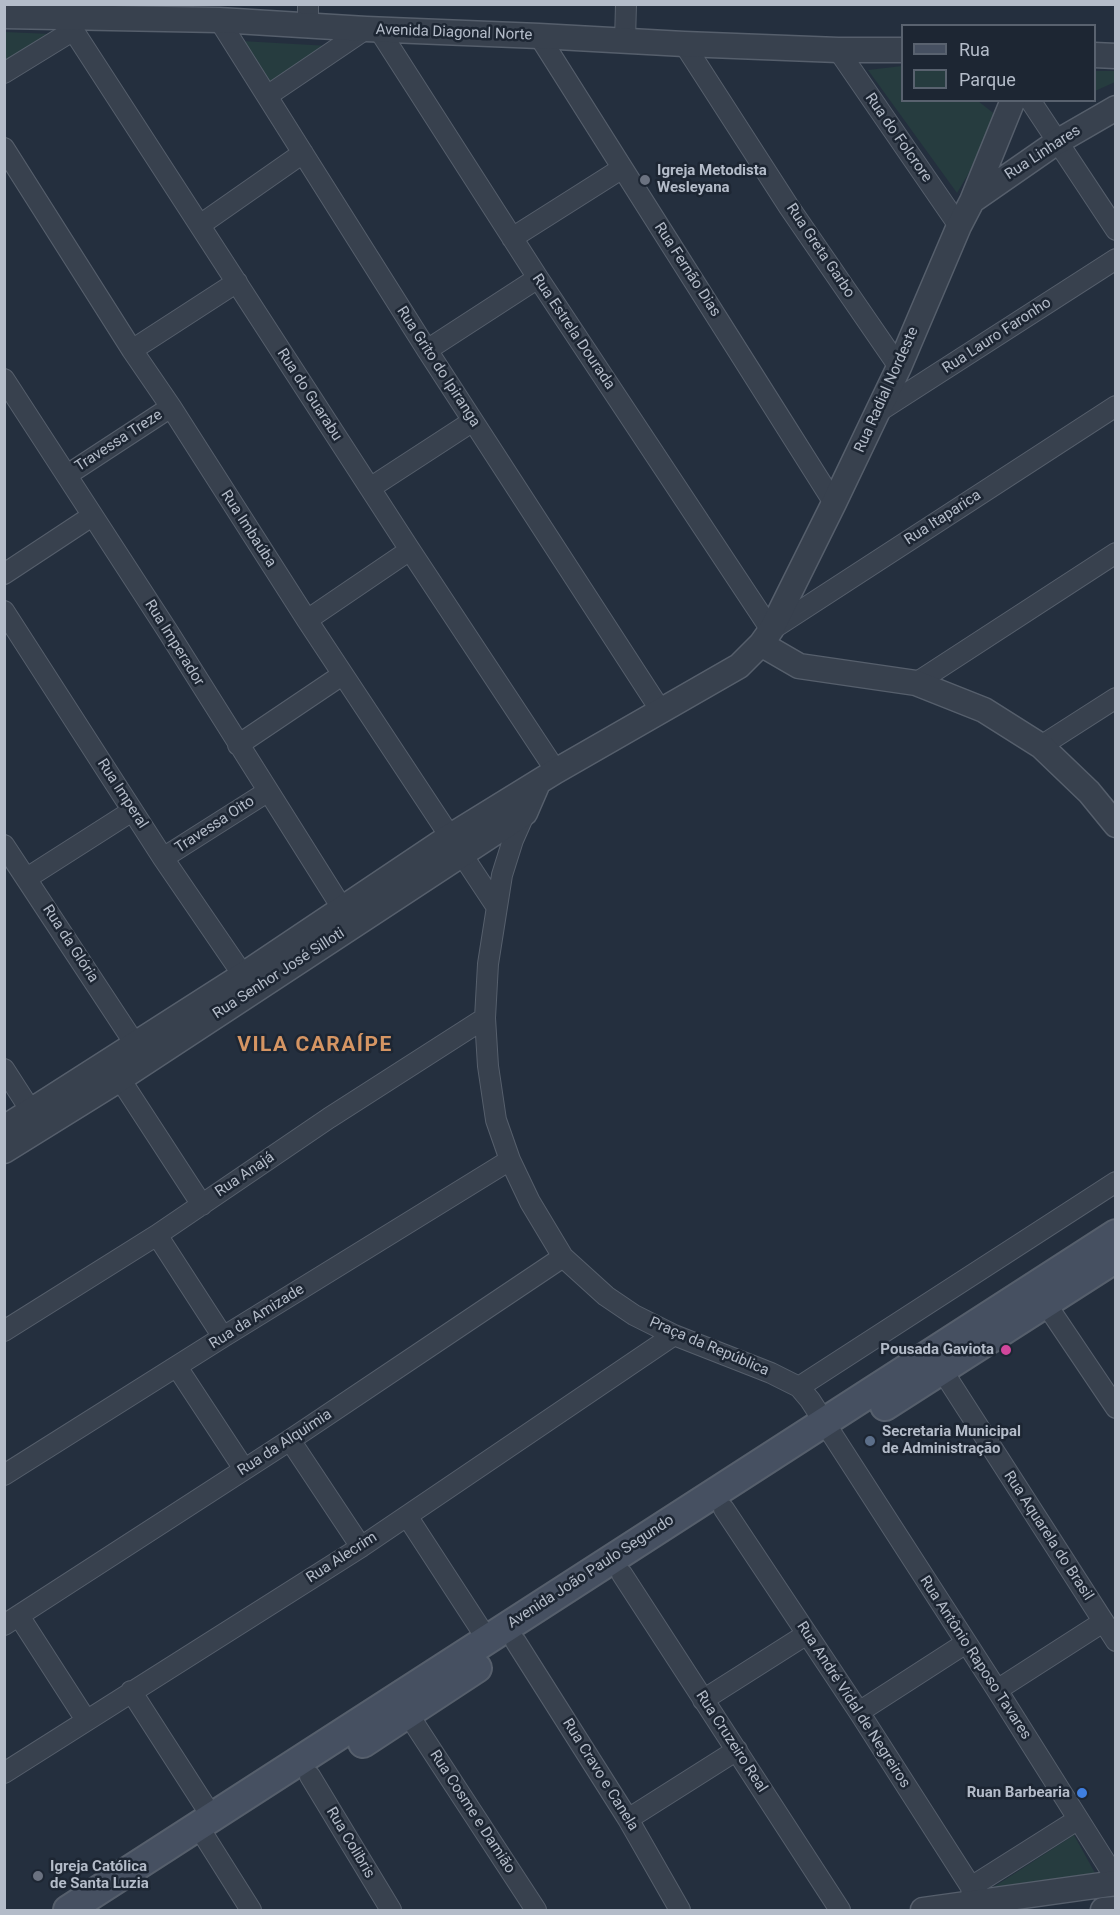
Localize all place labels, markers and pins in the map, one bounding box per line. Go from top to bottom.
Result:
place label: Igreja Metodista Wesleyana [657,162,767,197]
marker: Igreja Metodista Wesleyana [638,173,652,187]
place label: Pousada Gaviota [880,1341,994,1359]
marker: Pousada Gaviota [999,1343,1013,1357]
place label: Secretaria Municipal de Administração [882,1423,1021,1458]
marker: Secretaria Municipal de Administração [863,1434,877,1448]
place label: Ruan Barbearia [967,1784,1070,1802]
marker: Ruan Barbearia [1075,1786,1089,1800]
place label: Igreja Católica de Santa Luzia [50,1858,149,1893]
marker: Igreja Católica de Santa Luzia [31,1869,45,1883]

